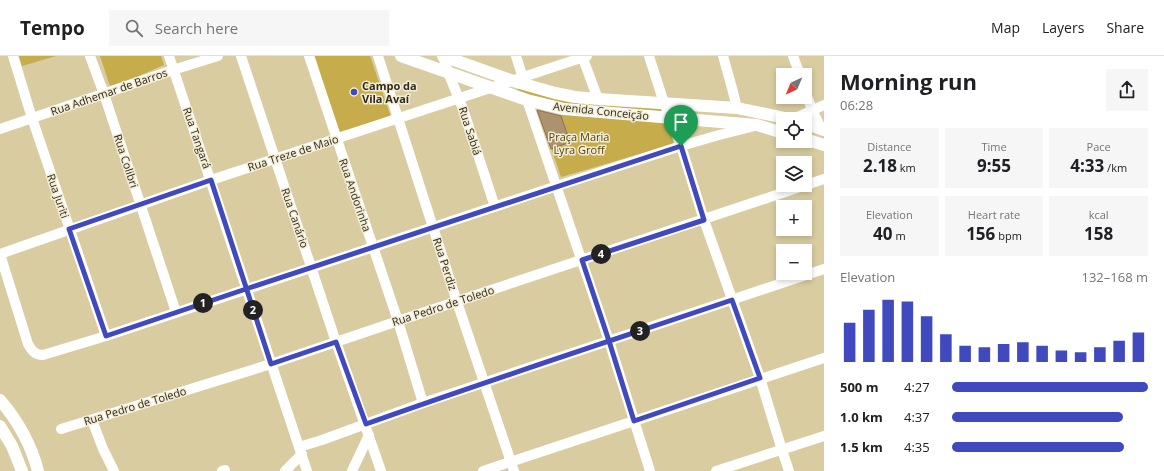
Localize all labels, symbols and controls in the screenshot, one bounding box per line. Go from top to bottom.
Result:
search box [109,10,389,46]
text: Tempo [20,15,85,41]
icon: search [123,17,145,39]
text: Search here [155,18,238,38]
text: Map [991,18,1020,37]
text: Layers [1042,18,1084,37]
text: Share [1106,18,1144,37]
street label: Rua Adhemar de Barros [48,64,169,119]
text: Morning run [840,66,977,96]
north arrow [776,68,812,104]
map controls [776,68,812,280]
button: share [1106,69,1148,111]
place label: Campo da Vila Avaí [362,78,417,106]
marker: Campo da Vila Avaí [349,87,359,97]
text: 06:28 [840,96,873,114]
street label: Avenida Conceição [552,98,650,123]
street label: Rua Tangará [180,105,215,171]
street label: Rua Sabiá [456,105,485,157]
pin [664,105,698,146]
icon: arrive [670,111,692,133]
button: locate [776,112,812,148]
park label: Praça Maria Lyra Groff [549,129,609,157]
street label: Rua Treze de Maio [246,131,341,174]
street label: Rua Colibri [111,132,142,190]
text: Distance [867,139,911,154]
text: Time [981,139,1007,154]
text: Pace [1087,139,1111,154]
text: 2.18 [863,154,897,177]
text: 9:55 [977,154,1011,177]
text: 4:33 [1070,154,1104,177]
street label: Rua Andorinha [336,156,375,233]
button: layers [776,156,812,192]
text: km [897,160,916,175]
text: /km [1104,160,1127,175]
street label: Rua Juriti [44,172,73,220]
street label: Rua Canário [278,186,313,250]
button: + [776,200,812,236]
text: Elevation [866,207,913,222]
text: Heart rate [968,207,1020,222]
text: kcal [1089,207,1109,222]
text: 40 [873,222,893,245]
text: 156 [966,222,995,245]
text: 158 [1084,222,1113,245]
text: m [893,228,906,243]
text: bpm [995,228,1022,243]
street label: Rua Perdiz [430,236,461,292]
pin: 4 [591,244,611,264]
button: − [776,244,812,280]
text: 4 [598,246,604,261]
text: Elevation [840,268,895,286]
text: 132–168 m [1081,268,1148,286]
street label: Rua Pedro de Toledo [390,282,496,329]
pin: 1 [193,293,213,313]
text: 1 [200,295,206,310]
pin: 2 [243,300,263,320]
text: 2 [250,302,256,317]
pin: 3 [630,321,650,341]
text: 3 [637,323,643,338]
text: 500 m [840,378,878,396]
text: 4:27 [904,378,930,396]
street label: Rua Pedro de Toledo [82,383,188,428]
text: 1.0 km [840,408,883,426]
text: 4:37 [904,408,930,426]
text: 1.5 km [840,438,883,456]
text: 4:35 [904,438,930,456]

